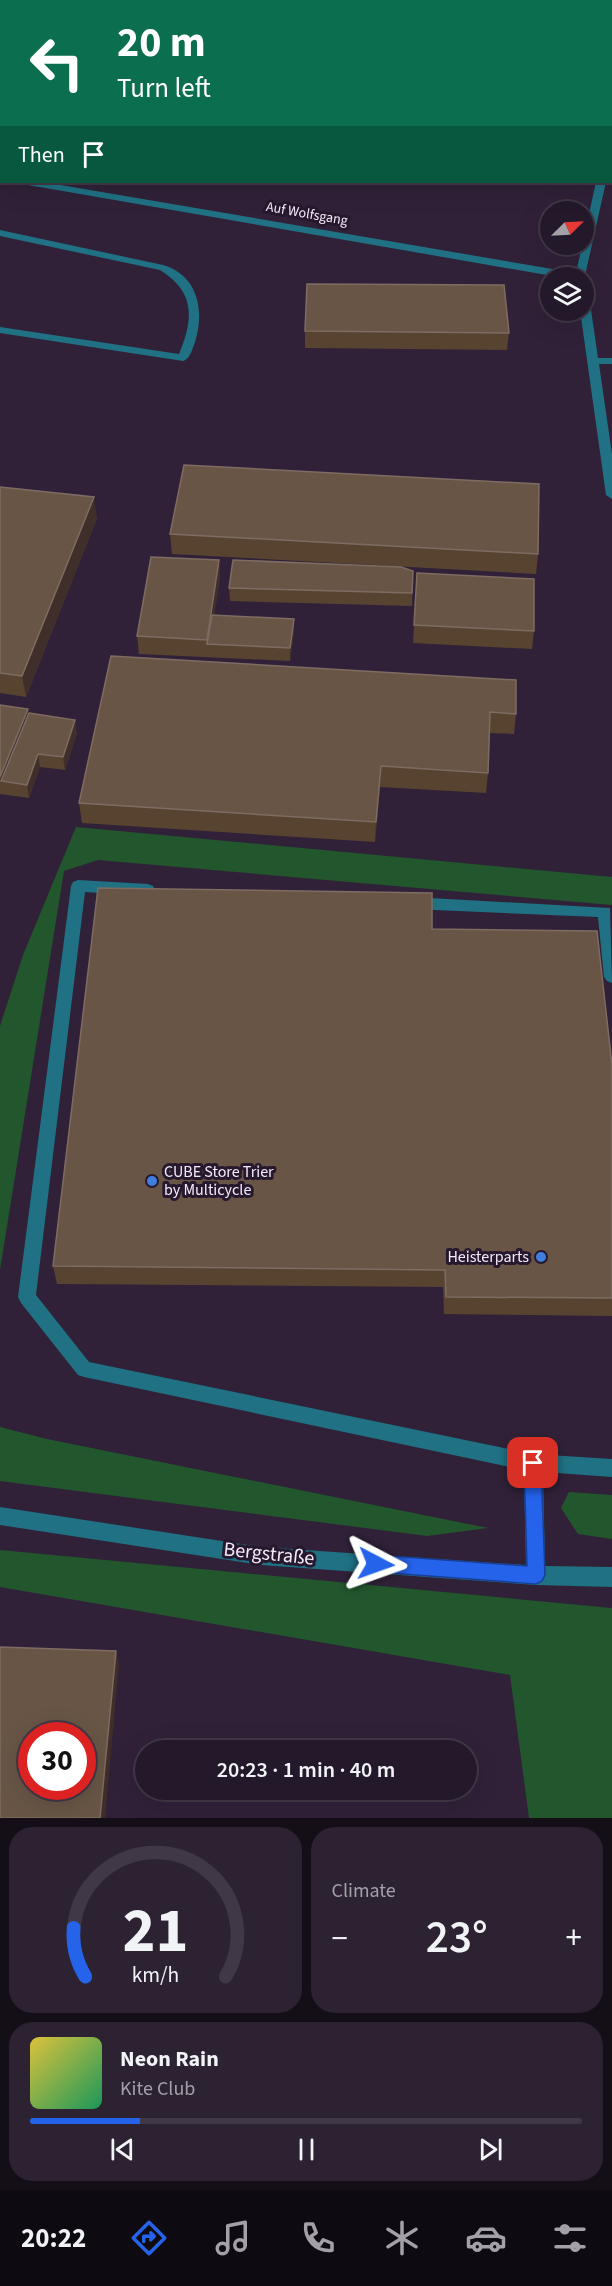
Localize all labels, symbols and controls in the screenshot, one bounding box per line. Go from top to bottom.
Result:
text: 20 m [117,13,206,73]
icon: left [18,24,96,102]
text: Turn left [117,69,211,108]
icon: arrive [77,138,110,171]
text: Then [18,139,65,171]
street label: Auf Wolfsgang [265,197,349,231]
north arrow [540,201,594,255]
map controls [540,201,594,321]
button: layers [540,267,594,321]
place label: CUBE Store Trier by Multicycle [164,1161,274,1201]
marker: CUBE Store Trier by Multicycle [145,1174,159,1188]
place label: Heisterparts [447,1246,529,1268]
marker: Heisterparts [534,1250,548,1264]
pin [507,1437,558,1488]
icon: arrive [516,1446,549,1479]
position arrow [344,1532,408,1596]
street label: Bergstraße [222,1535,316,1573]
speed limit sign: 30 [18,1722,96,1800]
text: 20:23 · 1 min · 40 m [217,1754,395,1786]
text: Climate [332,1877,396,1905]
text: 21 [122,1887,188,1976]
text: 23° [426,1906,488,1970]
text: − [332,1915,348,1962]
text: + [566,1915,582,1962]
text: km/h [131,1960,179,1991]
text: Neon Rain [120,2043,219,2075]
text: Kite Club [120,2075,195,2103]
icon: previous [106,2133,139,2166]
icon: pause [290,2133,323,2166]
icon: next [474,2133,507,2166]
icon: directions [128,2217,170,2259]
icon: music [212,2217,254,2259]
icon: phone [297,2217,339,2259]
icon: climate [381,2217,423,2259]
icon: car [465,2217,507,2259]
icon: filters [549,2217,591,2259]
text: 20:22 [21,2219,86,2258]

